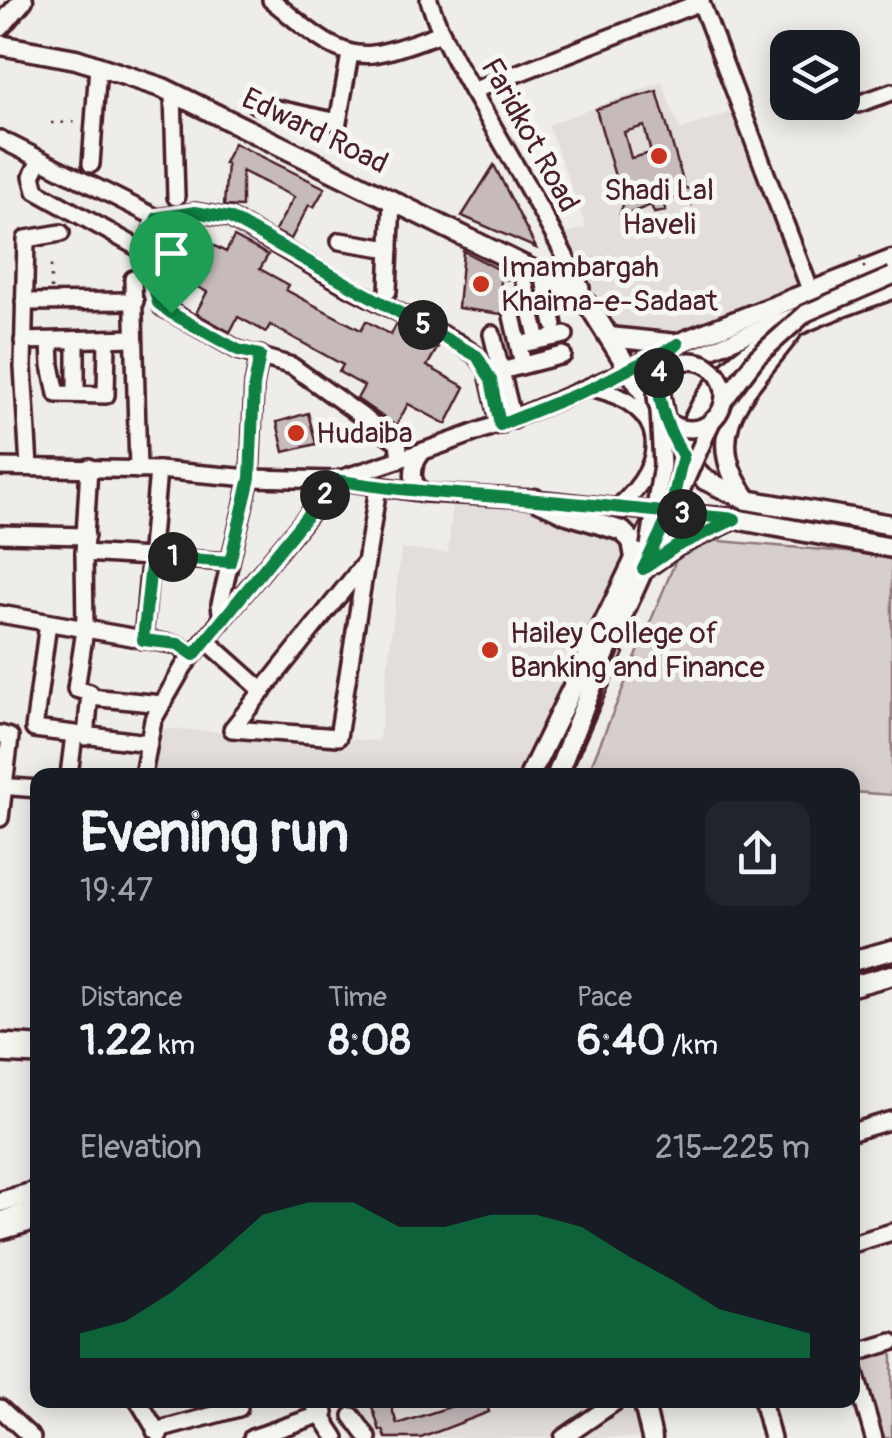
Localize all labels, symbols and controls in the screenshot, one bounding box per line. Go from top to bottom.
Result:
map controls [770,30,860,120]
button: layers [770,30,860,120]
street label: Faridkot Road [473,52,587,218]
street label: Edward Road [236,80,394,182]
marker: Shadi Lal Haveli [648,145,670,167]
place label: Shadi Lal Haveli [604,172,714,243]
pin [129,211,214,314]
icon: arrive [144,226,199,281]
place label: Imambargah Khaima-e-Sadaat [501,249,719,320]
marker: Imambargah Khaima-e-Sadaat [470,273,492,295]
pin: 5 [398,300,448,350]
text: 5 [415,307,431,342]
pin: 4 [634,348,684,398]
text: 4 [651,355,667,390]
place label: Hudaiba [316,415,413,452]
marker: Hudaiba [285,422,307,444]
pin: 2 [300,470,350,520]
text: 2 [317,477,333,512]
pin: 3 [657,489,707,539]
text: 3 [674,496,690,531]
pin: 1 [148,532,198,582]
text: 1 [168,539,178,574]
place label: Hailey College of Banking and Finance [510,615,765,686]
marker: Hailey College of Banking and Finance [479,639,501,661]
text: Evening run [80,799,349,868]
button: share [705,801,810,906]
text: 19:47 [80,871,153,911]
text: Distance [80,980,182,1015]
text: Time [328,980,387,1015]
text: Pace [577,980,632,1015]
text: 1.22 [80,1015,153,1067]
text: 8:08 [328,1015,411,1067]
text: 6:40 [577,1015,665,1067]
text: km [153,1028,195,1063]
text: /km [665,1028,718,1063]
text: Elevation [80,1128,202,1168]
text: 215–225 m [655,1128,810,1168]

